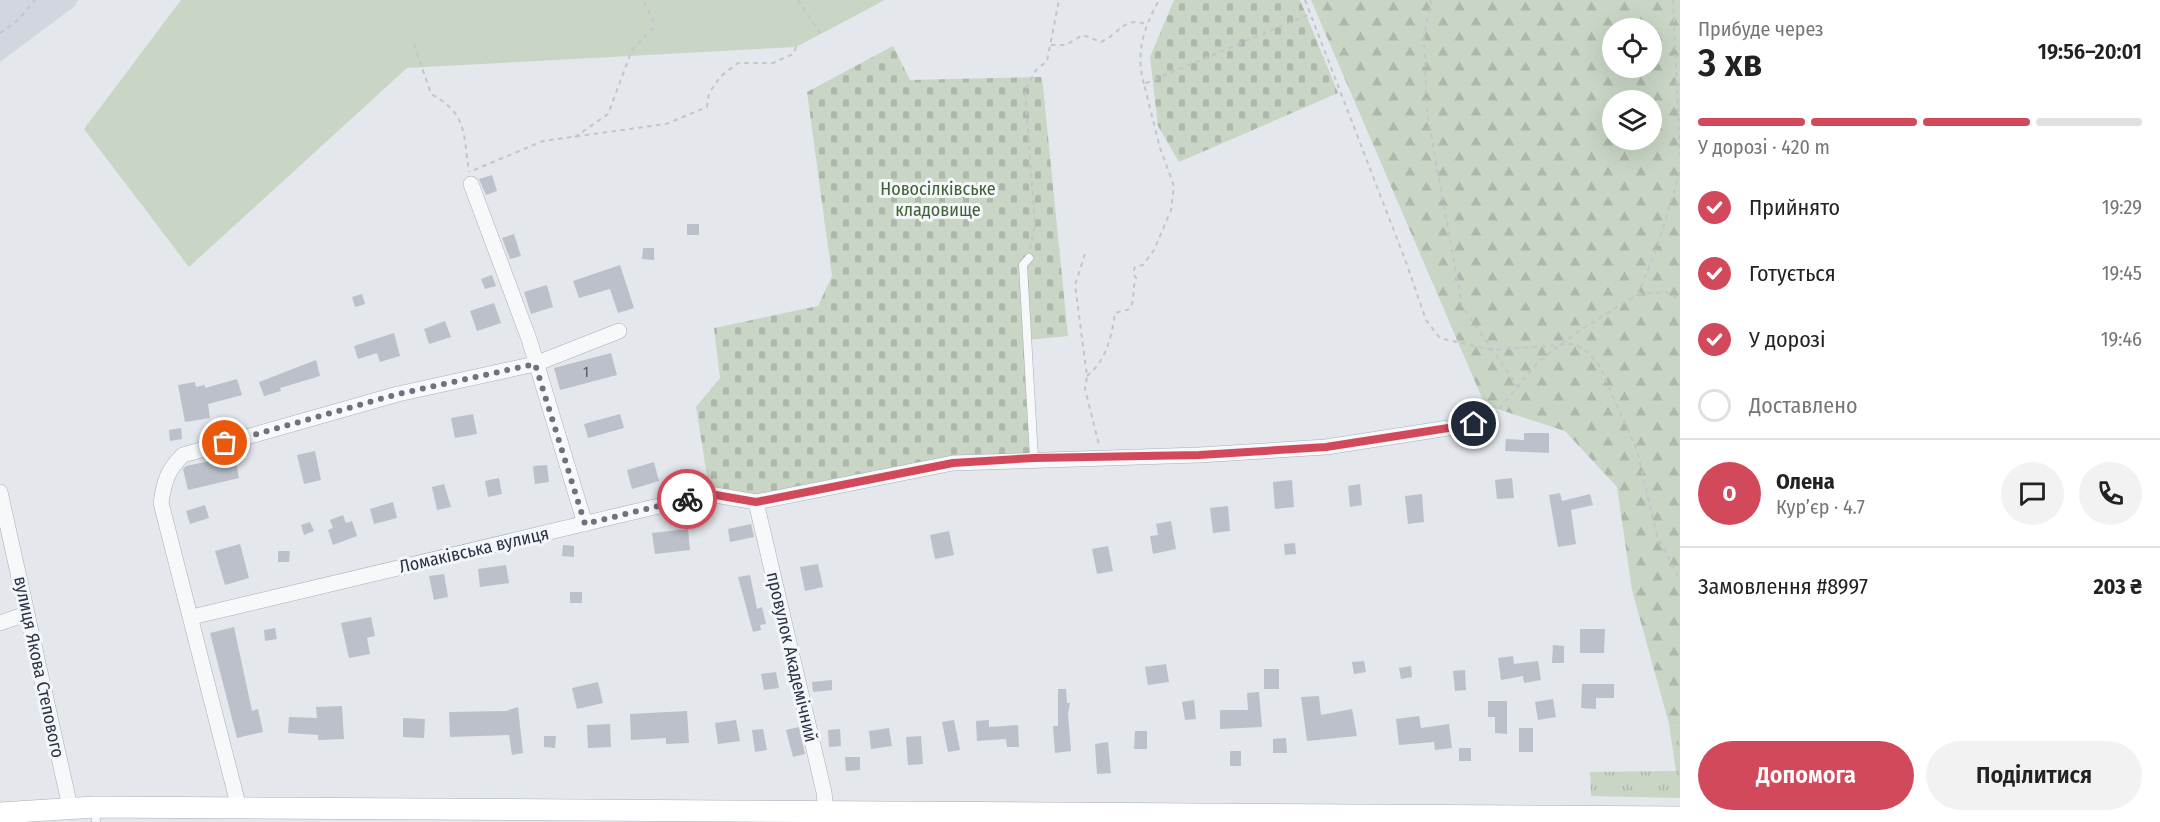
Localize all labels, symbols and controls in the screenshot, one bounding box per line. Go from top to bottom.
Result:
text: Прибуде через [1698,17,1824,41]
map controls [1602,18,1662,150]
button: locate [1602,18,1662,78]
text: 19:56–20:01 [2038,38,2142,65]
text: 3 хв [1698,40,1762,86]
button: layers [1602,90,1662,150]
text: У дорозі · 420 m [1698,135,1830,159]
park label: Новосілківське кладовище [880,178,996,221]
icon: check [1698,191,1731,224]
text: Прийнято [1749,194,1840,221]
text: 19:29 [2102,195,2142,219]
icon: check [1698,257,1731,290]
text: Готується [1749,260,1836,287]
text: 19:45 [2102,261,2142,285]
icon: check [1698,323,1731,356]
text: У дорозі [1749,326,1826,353]
text: 19:46 [2101,327,2142,351]
house number: 1 [583,363,589,381]
text: Доставлено [1749,392,1858,419]
pin [1448,398,1499,449]
icon: home [1457,407,1490,440]
pin [199,417,250,468]
icon: bag [208,426,241,459]
button: chat [2001,462,2064,525]
button: phone [2079,462,2142,525]
text: Олена [1776,468,1835,495]
courier [657,469,717,529]
text: О [1723,480,1736,507]
icon: bike [671,483,704,516]
text: Кур’єр · 4.7 [1776,495,1865,519]
street label: Ломаківська вулиця [397,522,551,578]
street label: провулок Академічний [762,570,822,744]
text: Замовлення #8997 [1698,573,1868,600]
text: 203 ₴ [2093,573,2142,600]
street label: вулиця Якова Степового [9,574,69,760]
button: Допомога [1698,741,1914,810]
button: Поділитися [1926,741,2142,810]

